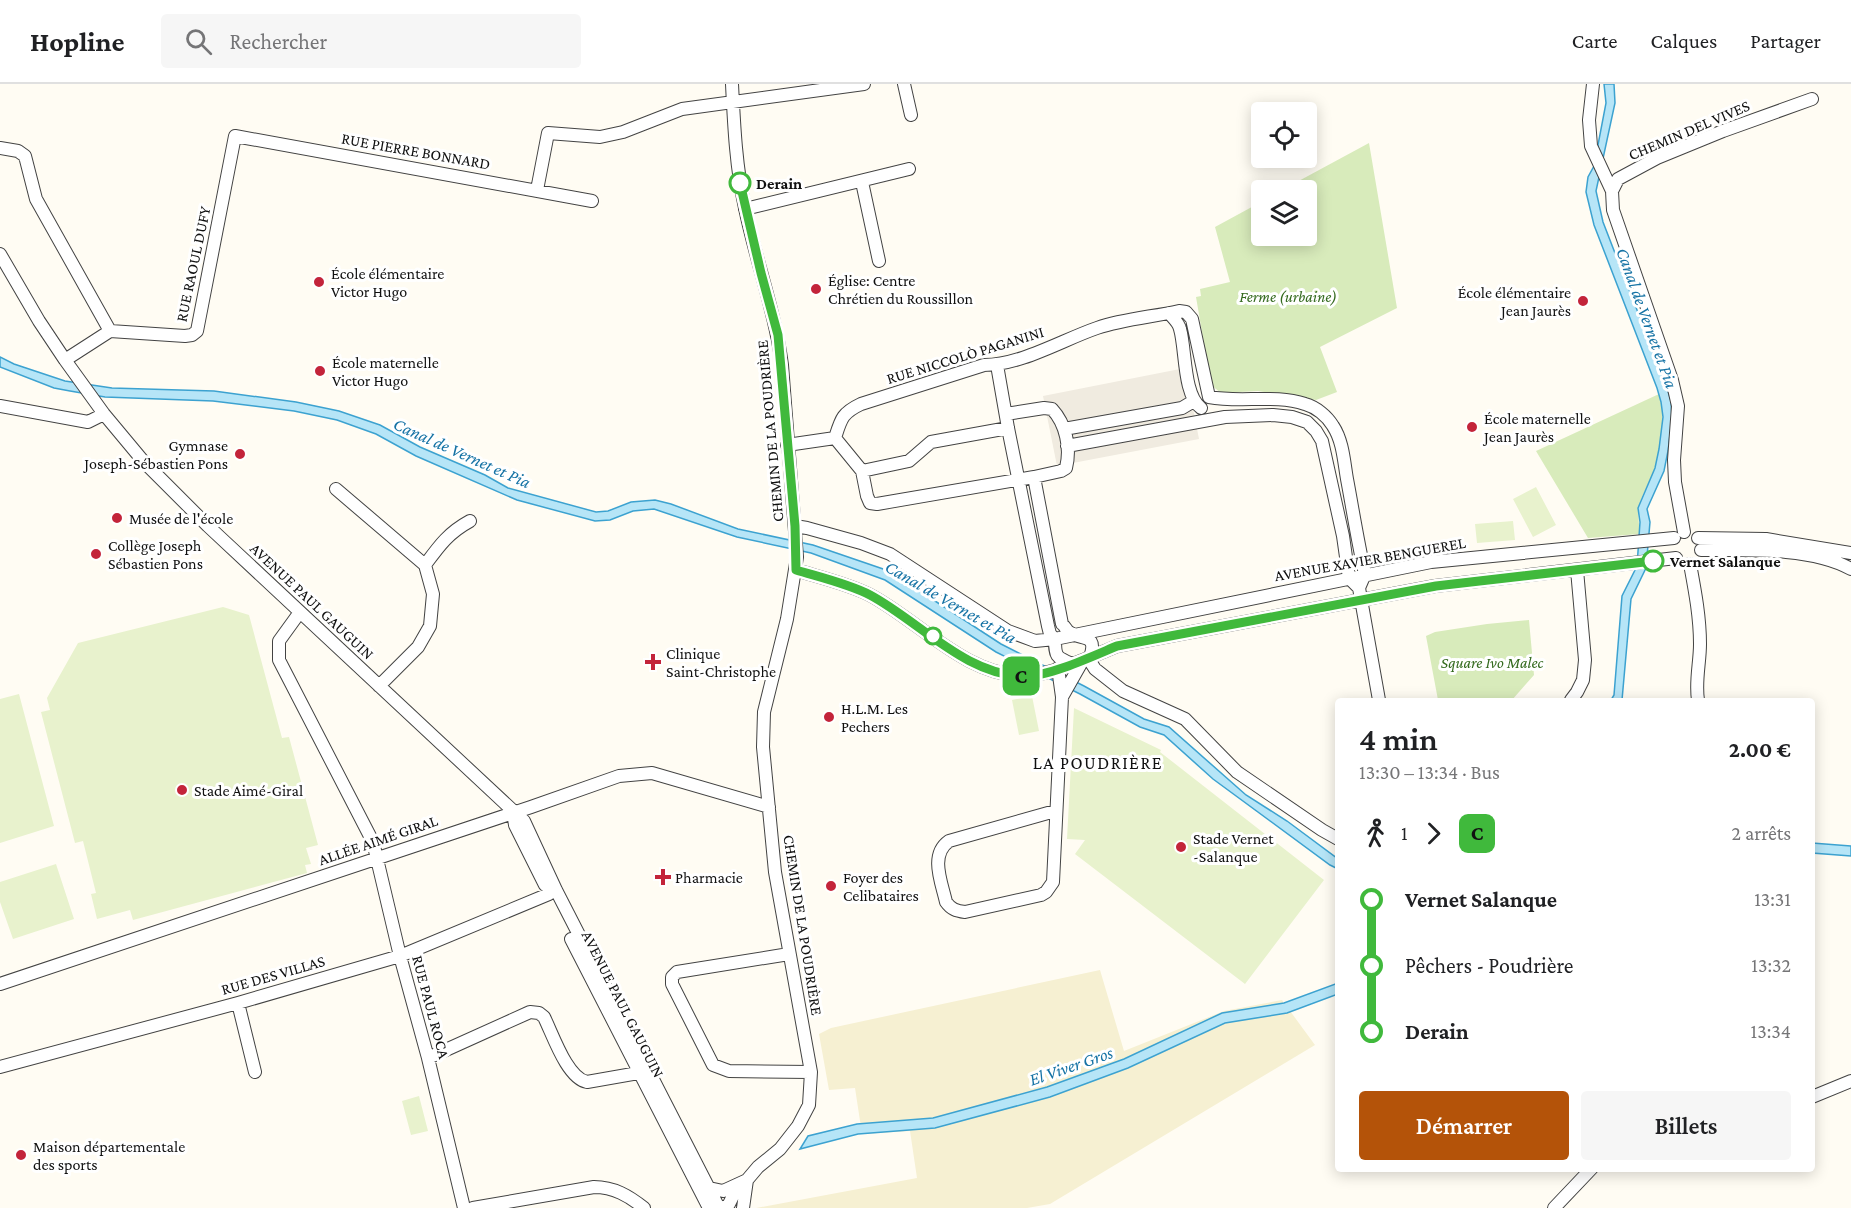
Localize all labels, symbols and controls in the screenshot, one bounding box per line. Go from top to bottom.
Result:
search box [161,14,581,68]
icon: search [182,25,215,58]
text: Hopline [30,26,125,57]
text: Rechercher [230,29,327,54]
text: Carte [1572,29,1617,53]
text: Calques [1650,29,1717,53]
text: Partager [1750,29,1821,53]
street label: CHEMIN DEL VIVES [1626,97,1752,163]
map controls [1251,102,1317,246]
button: locate [1251,102,1317,168]
street label: RUE PIERRE BONNARD [340,130,492,172]
marker: Derain [729,172,751,194]
place label: Derain [756,175,802,192]
button: layers [1251,180,1317,246]
street label: RUE RAOUL DUFY [172,204,214,323]
water label: Canal de Vernet et Pia [1612,245,1682,392]
place label: École élémentaire Victor Hugo [331,265,444,301]
place label: Église: Centre Chrétien du Roussillon [828,272,974,307]
marker: École élémentaire Victor Hugo [312,275,326,289]
marker: Église: Centre Chrétien du Roussillon [809,282,823,296]
place label: École élémentaire Jean Jaurès [1458,284,1571,320]
park label: Ferme (urbaine) [1239,288,1337,306]
marker: École élémentaire Jean Jaurès [1576,294,1590,308]
street label: RUE NICCOLÒ PAGANINI [884,323,1046,387]
street label: CHEMIN DE LA POUDRIÈRE [754,339,786,523]
place label: École maternelle Victor Hugo [332,354,439,390]
marker: École maternelle Victor Hugo [313,364,327,378]
place label: École maternelle Jean Jaurès [1482,410,1591,446]
water label: Canal de Vernet et Pia [390,414,534,492]
marker: École maternelle Jean Jaurès [1465,420,1479,434]
place label: Gymnase Joseph-Sébastien Pons [82,437,228,473]
marker: Gymnase Joseph-Sébastien Pons [233,447,247,461]
place label: Musée de l'école [129,510,233,527]
marker: Musée de l'école [110,511,124,525]
street label: AVENUE XAVIER BENGUEREL [1273,534,1467,584]
place label: Collège Joseph Sébastien Pons [108,537,203,572]
street label: AVENUE PAUL GAUGUIN [247,539,377,663]
marker: Collège Joseph Sébastien Pons [89,547,103,561]
marker: Vernet Salanque [1642,550,1664,572]
place label: Vernet Salanque [1669,553,1781,570]
water label: Canal de Vernet et Pia [882,556,1021,648]
unlabelled marker [924,627,942,645]
place label: Clinique Saint-Christophe [666,645,776,681]
marker: Clinique Saint-Christophe [644,653,662,671]
park label: Square Ivo Malec [1441,654,1544,672]
line badge: C [1002,656,1040,696]
text: C [1015,664,1027,688]
place label: H.L.M. Les Pechers [841,700,908,735]
marker: H.L.M. Les Pechers [822,710,836,724]
text: 4 min [1359,720,1438,757]
text: 2.00 € [1729,737,1791,762]
district label: LA POUDRIÈRE [1033,753,1163,773]
text: 13:30 – 13:34 · Bus [1359,761,1500,783]
place label: Stade Aimé-Giral [194,782,303,799]
marker: Stade Aimé-Giral [175,783,189,797]
street label: ALLÉE AIMÉ GIRAL [316,812,440,868]
icon: walk [1359,817,1392,850]
icon: forward [1417,817,1450,850]
text: C [1471,821,1483,845]
text: 1 [1401,822,1408,844]
text: 2 arrêts [1732,822,1791,844]
place label: Stade Vernet -Salanque [1193,830,1274,866]
street label: CHEMIN DE LA POUDRIÈRE [780,834,826,1017]
marker: Stade Vernet -Salanque [1174,840,1188,854]
place label: Pharmacie [675,869,743,886]
place label: Foyer des Celibataires [843,869,919,904]
marker: Pharmacie [656,870,670,884]
marker: Foyer des Celibataires [824,879,838,893]
text: Vernet Salanque [1405,887,1557,912]
text: 13:31 [1754,888,1791,910]
street label: AVENUE PAUL GAUGUIN [579,928,667,1080]
street label: RUE DES VILLAS [219,952,327,998]
street label: RUE PAUL ROCA [409,953,453,1061]
text: Pêchers - Poudrière [1405,953,1573,978]
text: 13:32 [1751,954,1791,976]
text: Derain [1405,1019,1469,1044]
text: 13:34 [1751,1020,1791,1042]
water label: El Viver Gros [1027,1042,1116,1090]
button: Démarrer [1359,1091,1569,1160]
button: Billets [1581,1091,1791,1160]
place label: Maison départementale des sports [33,1138,185,1174]
marker: Maison départementale des sports [14,1148,28,1162]

